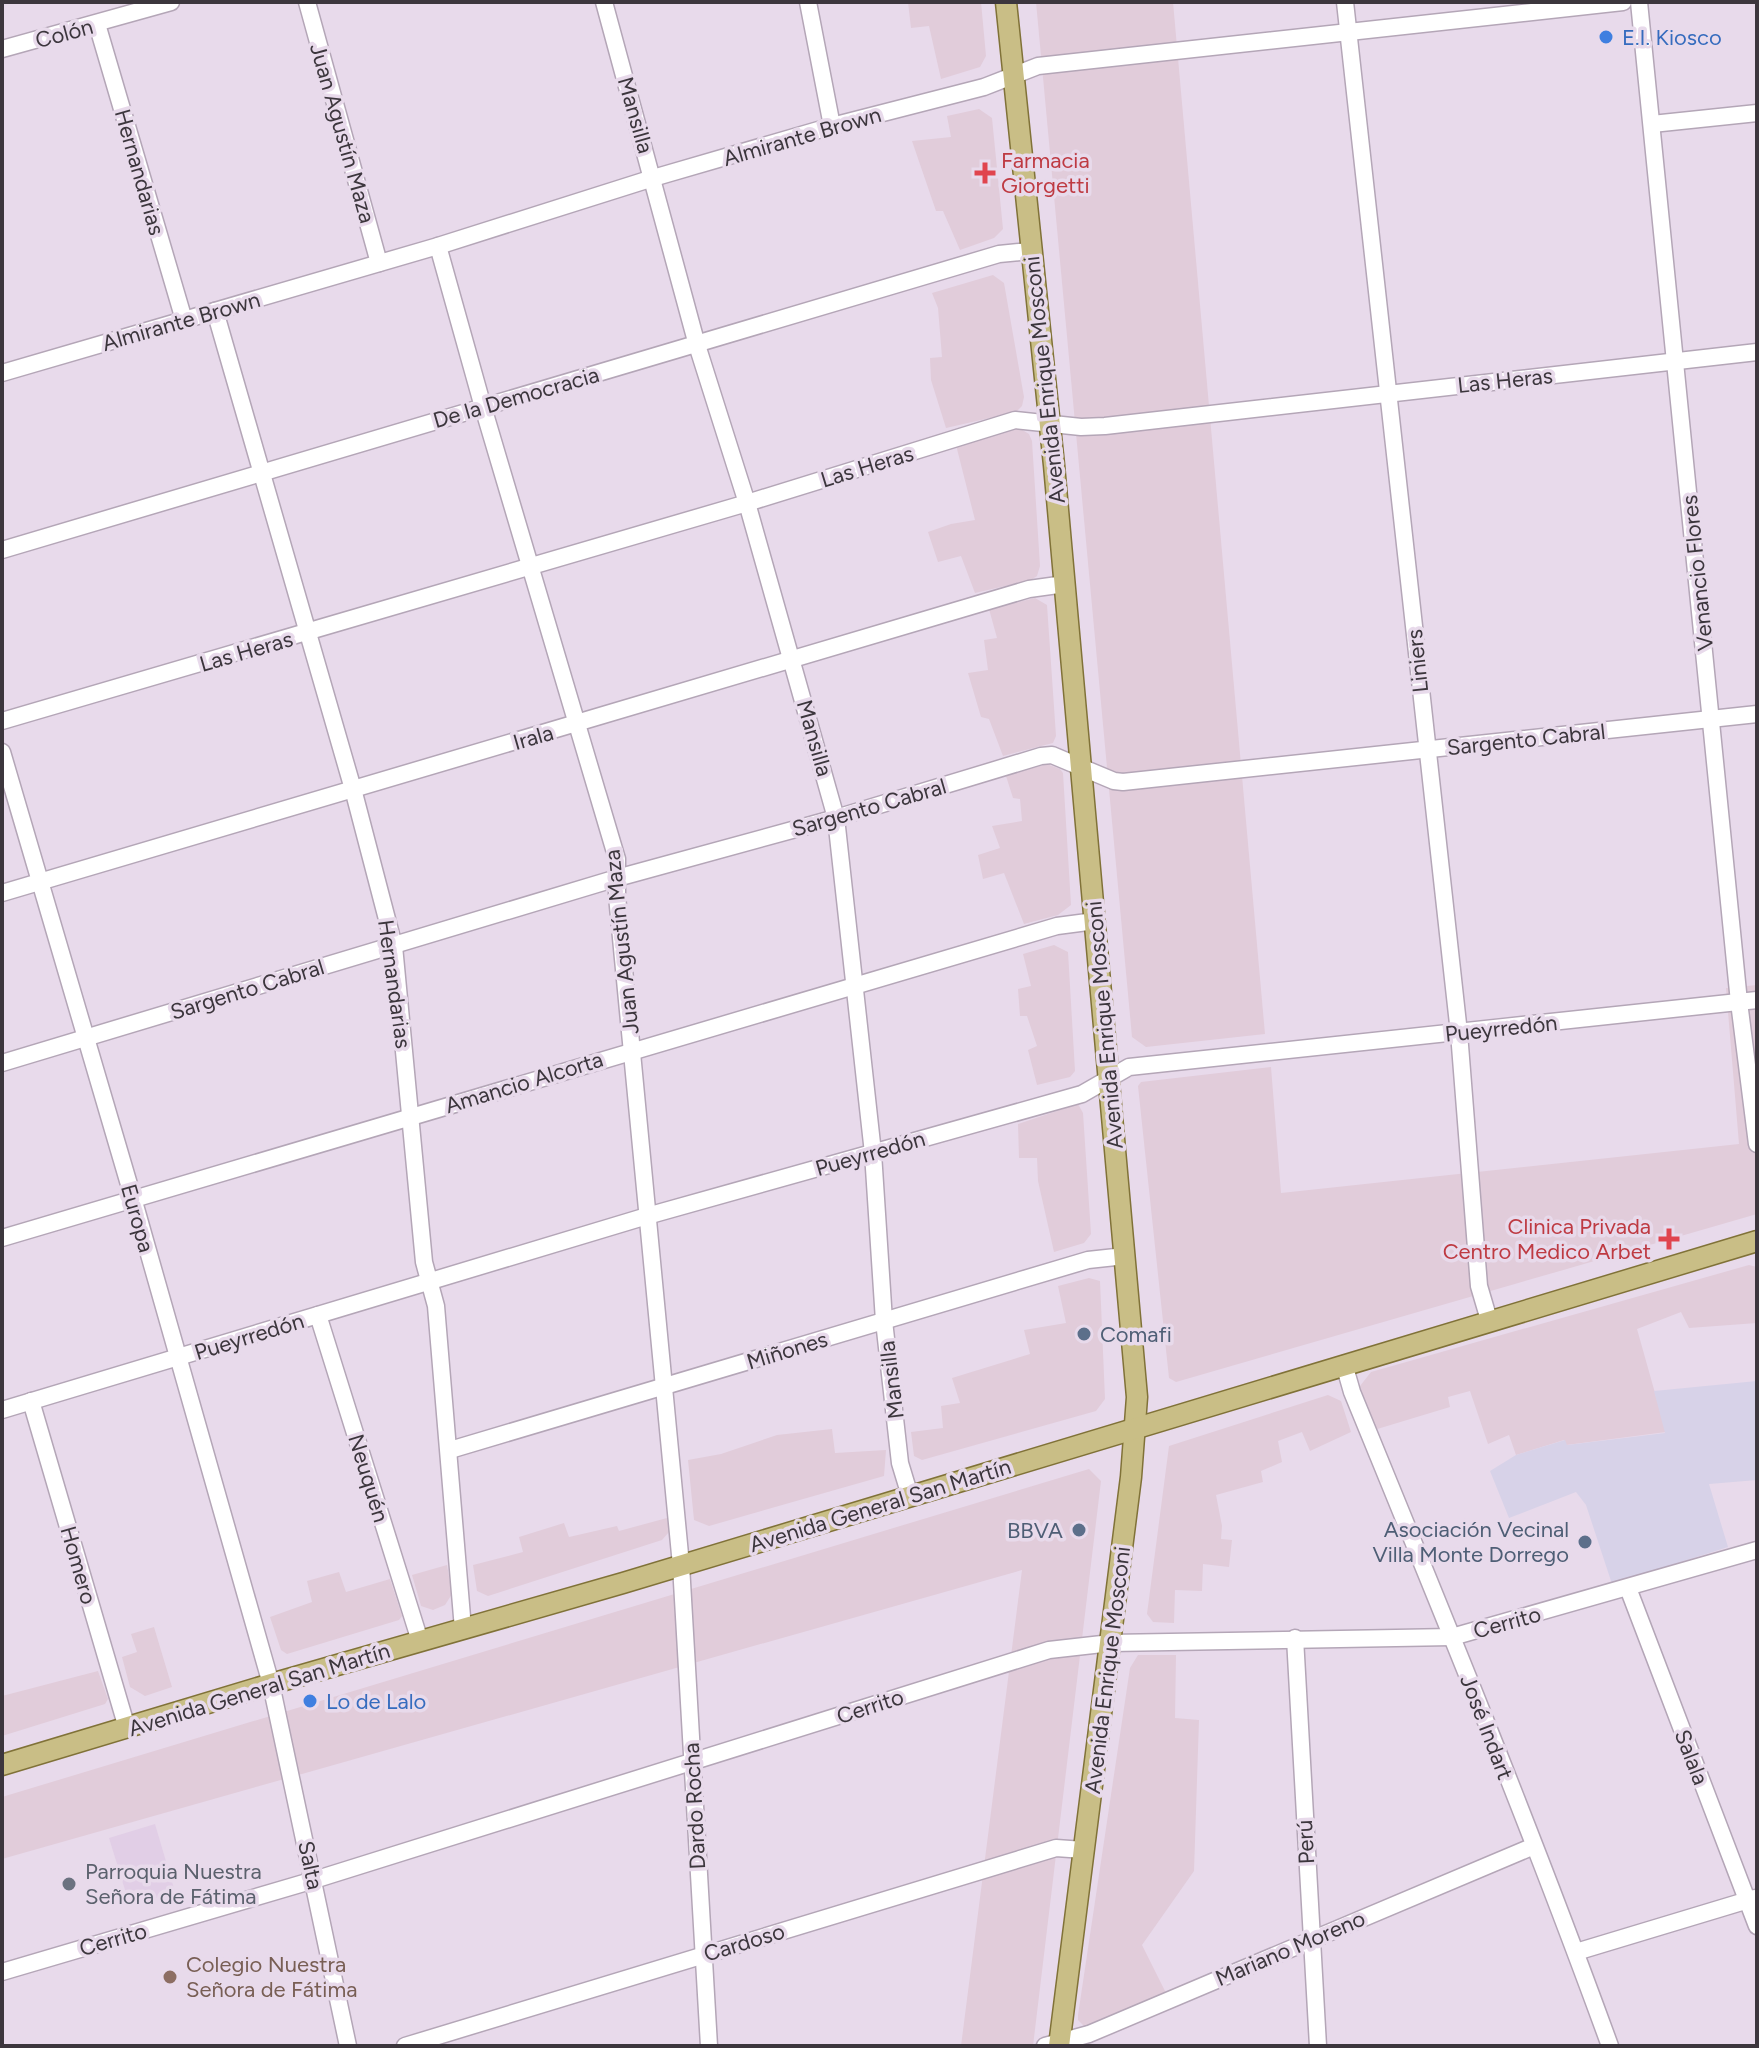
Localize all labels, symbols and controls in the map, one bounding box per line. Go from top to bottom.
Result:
street label: Colón [32,13,96,54]
place label: E.I. Kiosco [1622,24,1722,51]
marker: E.I. Kiosco [1597,28,1615,46]
street label: Juan Agustín Maza [304,40,381,226]
street label: Mansilla [612,74,659,157]
street label: Almirante Brown [720,101,884,172]
street label: Hernandarias [109,106,170,238]
place label: Farmacia Giorgetti [1001,147,1090,199]
marker: Farmacia Giorgetti [976,164,994,182]
street label: Avenida Enrique Mosconi [1018,255,1071,505]
street label: Almirante Brown [99,286,263,357]
street label: De la Democracia [430,361,602,434]
street label: Las Heras [1456,362,1554,399]
street label: Las Heras [817,440,917,493]
street label: Venancio Flores [1676,494,1719,652]
street label: Las Heras [196,625,296,678]
street label: Liniers [1401,628,1434,694]
street label: Mansilla [791,697,838,780]
street label: Sargento Cabral [1445,718,1607,761]
street label: Irala [510,719,556,756]
street label: Sargento Cabral [789,773,949,842]
street label: Juan Agustín Maza [598,848,645,1036]
street label: Avenida Enrique Mosconi [1080,900,1129,1150]
street label: Hernandarias [372,918,417,1050]
street label: Sargento Cabral [167,953,327,1026]
street label: Pueyrredón [1443,1009,1559,1048]
street label: Amancio Alcorta [442,1046,606,1119]
street label: Pueyrredón [812,1125,928,1182]
street label: Europa [115,1181,160,1255]
place label: Clinica Privada Centro Medico Arbet [1443,1213,1651,1265]
marker: Clinica Privada Centro Medico Arbet [1658,1228,1680,1250]
street label: Pueyrredón [191,1307,307,1366]
place label: Comafi [1100,1321,1172,1348]
street label: Miñones [743,1325,831,1376]
marker: Comafi [1075,1325,1093,1343]
street label: Mansilla [873,1339,910,1420]
street label: Neuquén [342,1431,395,1525]
street label: Avenida General San Martín [746,1453,1014,1558]
place label: Asociación Vecinal Villa Monte Dorrego [1373,1516,1569,1568]
place label: BBVA [1007,1517,1063,1544]
marker: BBVA [1070,1521,1088,1539]
street label: Homero [54,1523,103,1607]
marker: Asociación Vecinal Villa Monte Dorrego [1576,1533,1594,1551]
street label: Avenida Enrique Mosconi [1079,1545,1136,1795]
street label: Cerrito [1470,1601,1544,1644]
street label: Avenida General San Martín [125,1637,393,1742]
street label: José Indart [1454,1671,1519,1783]
street label: Cerrito [833,1683,907,1730]
place label: Lo de Lalo [326,1688,426,1715]
marker: Lo de Lalo [301,1692,319,1710]
street label: Salala [1669,1726,1714,1789]
street label: Dardo Rocha [678,1742,711,1870]
street label: Perú [1291,1819,1320,1865]
street label: Salta [292,1838,329,1892]
place label: Parroquia Nuestra Señora de Fátima [85,1858,262,1910]
marker: Parroquia Nuestra Señora de Fátima [60,1875,78,1893]
street label: Mariano Moreno [1211,1905,1369,1992]
street label: Cerrito [76,1917,150,1962]
street label: Cardoso [700,1917,788,1968]
place label: Colegio Nuestra Señora de Fátima [186,1951,357,2003]
marker: Colegio Nuestra Señora de Fátima [161,1968,179,1986]

